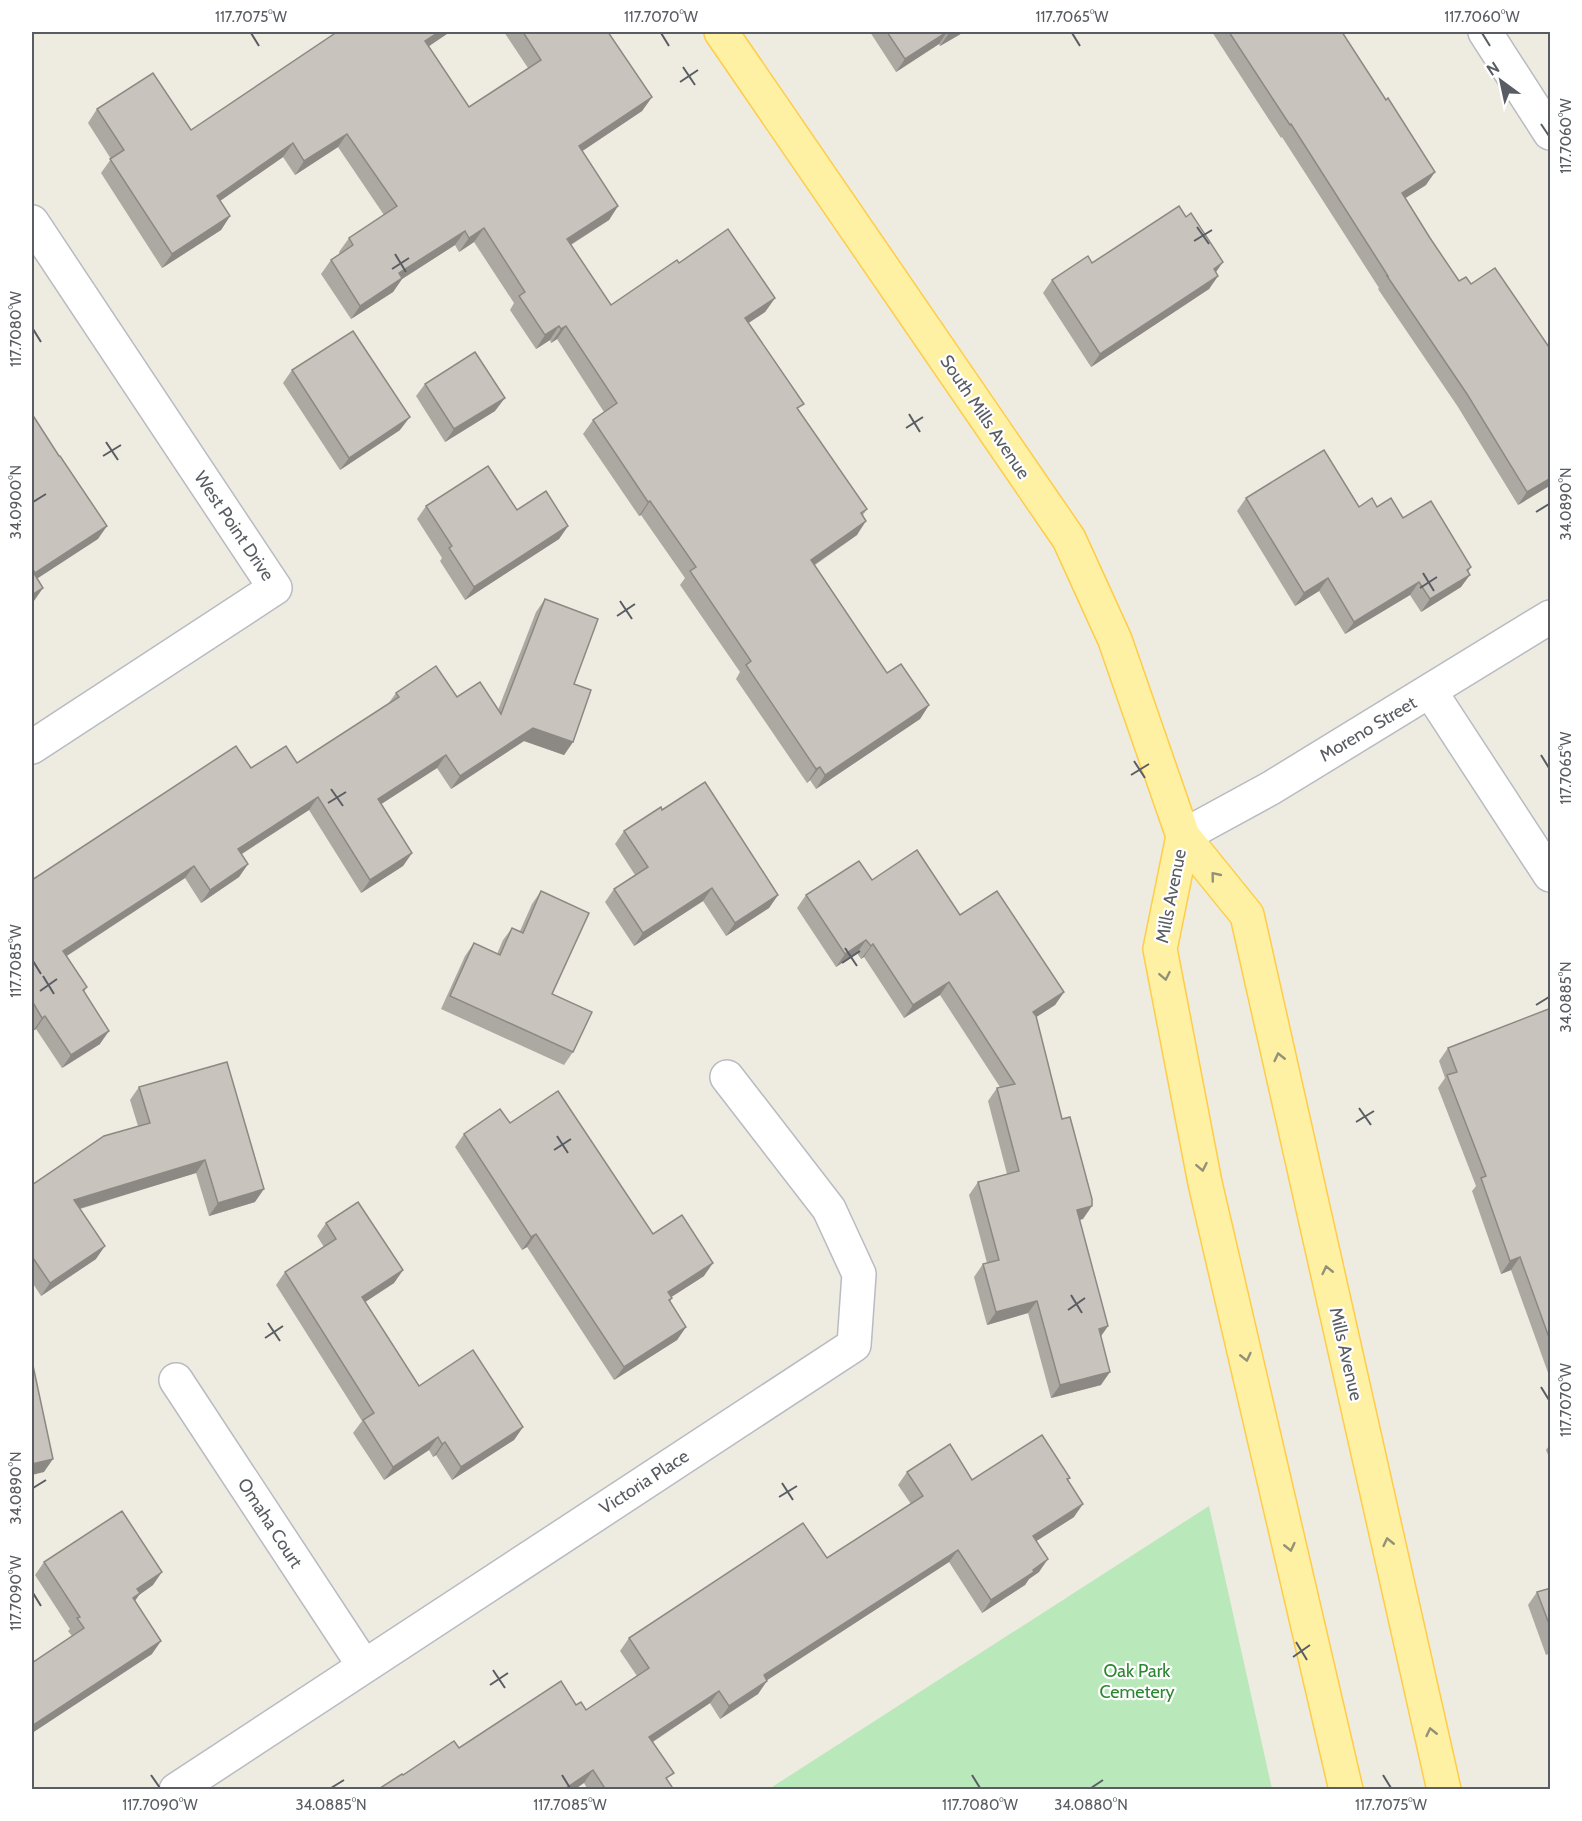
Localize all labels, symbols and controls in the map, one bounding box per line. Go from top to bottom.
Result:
text: 117.7075°W [215,8,288,26]
text: 117.7070°W [624,8,699,26]
text: 117.7065°W [1036,8,1109,26]
text: 117.7060°W [1444,8,1520,26]
north arrow [1471,51,1531,111]
text: N [1483,58,1503,80]
text: 117.7060°W [1557,98,1575,174]
text: 117.7080°W [7,290,25,367]
street label: South Mills Avenue [935,351,1035,483]
text: 34.0900°N [7,465,25,539]
street label: West Point Drive [189,467,279,585]
text: 34.0890°N [1557,468,1575,540]
street label: Moreno Street [1316,691,1420,767]
text: 117.7065°W [1557,731,1575,804]
street label: Mills Avenue [1151,847,1191,945]
one-way arrow [1212,872,1223,883]
text: 117.7085°W [7,923,25,998]
text: 34.0885°N [1557,961,1575,1033]
one-way arrow [1158,971,1171,981]
one-way arrow [1273,1052,1286,1062]
one-way arrow [1195,1162,1208,1172]
one-way arrow [1321,1265,1334,1275]
street label: Mills Avenue [1325,1305,1367,1403]
one-way arrow [1238,1352,1251,1362]
text: 117.7070°W [1557,1362,1575,1437]
street label: Victoria Place [595,1445,693,1519]
text: 34.0890°N [7,1452,25,1524]
street label: Omaha Court [233,1474,307,1572]
one-way arrow [1382,1537,1395,1547]
one-way arrow [1283,1542,1296,1552]
text: 117.7090°W [7,1555,25,1631]
park label: Oak Park Cemetery [1099,1660,1175,1703]
one-way arrow [1425,1728,1438,1738]
text: 117.7090°W [122,1796,198,1814]
text: 34.0885°N [295,1796,367,1814]
text: 117.7085°W [533,1796,608,1814]
text: 117.7080°W [942,1796,1019,1814]
text: 34.0880°N [1054,1796,1128,1814]
text: 117.7075°W [1355,1796,1428,1814]

